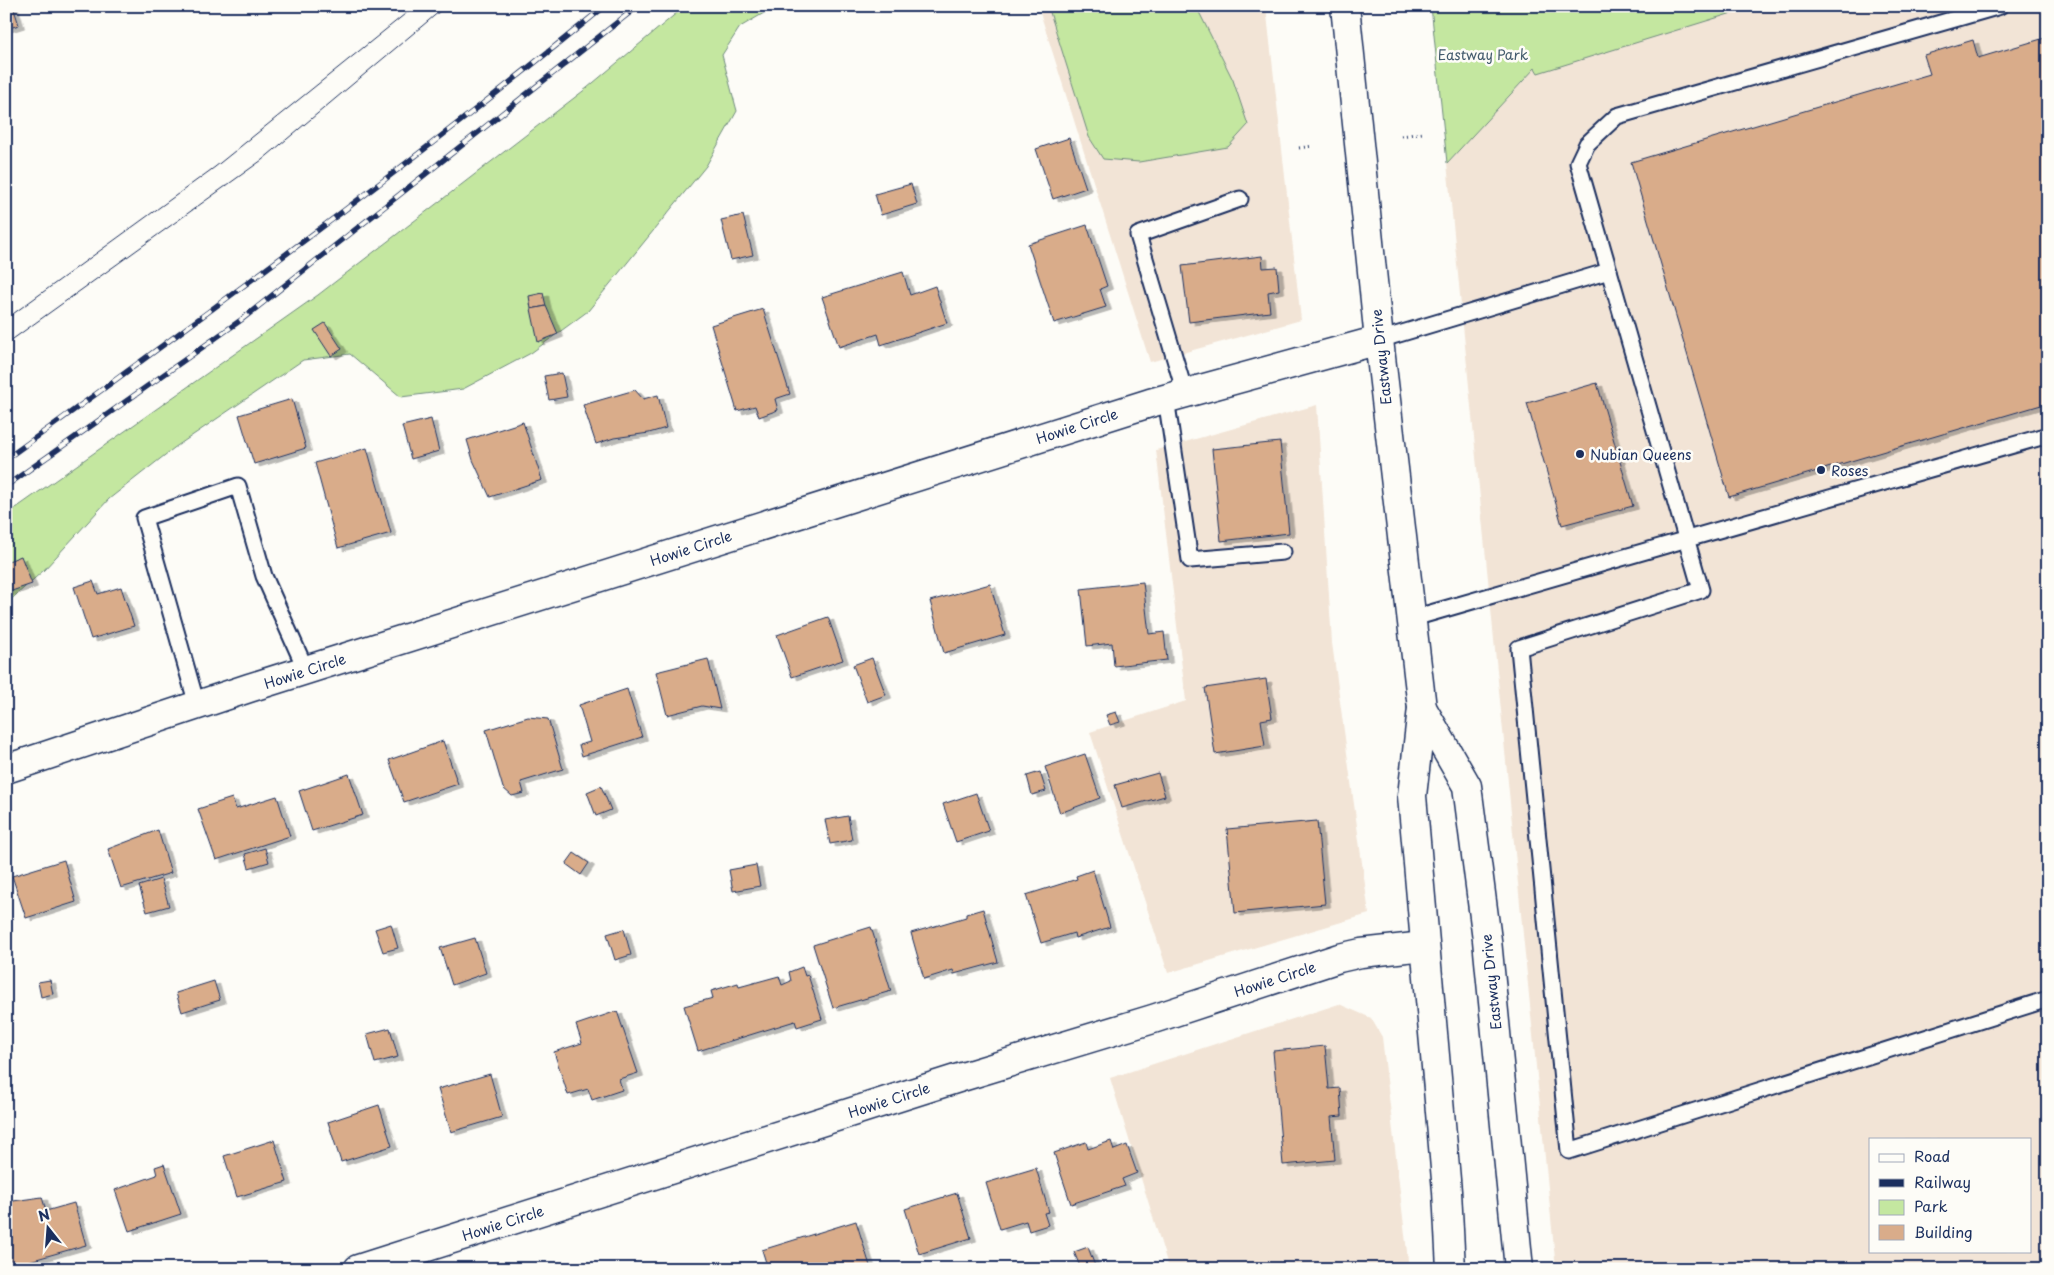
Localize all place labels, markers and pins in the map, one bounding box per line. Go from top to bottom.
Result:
place label: Nubian Queens [1590,444,1691,465]
marker: Nubian Queens [1574,448,1586,460]
place label: Roses [1831,460,1868,481]
marker: Roses [1815,464,1827,476]

